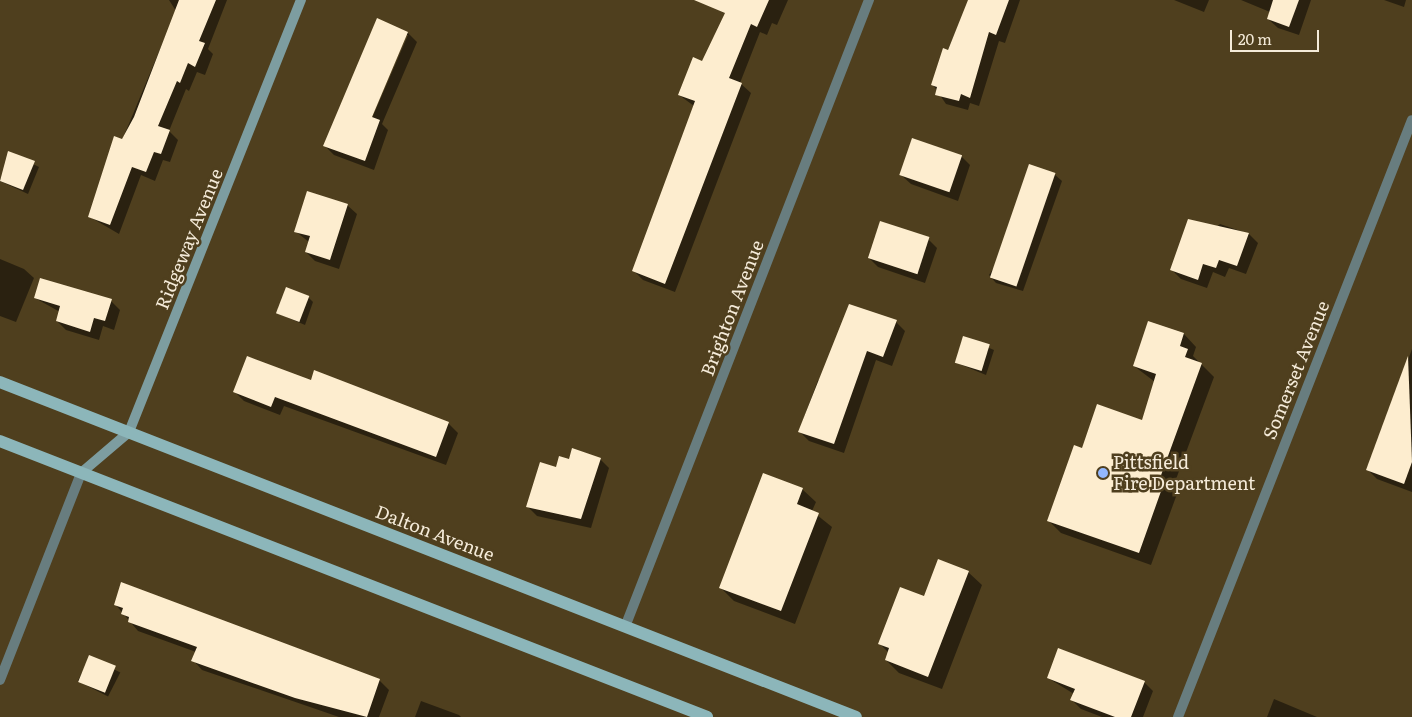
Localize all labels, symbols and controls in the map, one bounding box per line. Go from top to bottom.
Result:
scale bar [1232,20,1321,52]
text: 20 m [1238,27,1272,50]
street label: Ridgeway Avenue [151,165,227,313]
street label: Brighton Avenue [696,237,768,379]
street label: Somerset Avenue [1258,298,1334,442]
place label: Pittsfield Fire Department [1113,452,1255,494]
marker: Pittsfield Fire Department [1097,467,1109,479]
street label: Dalton Avenue [373,500,497,566]

